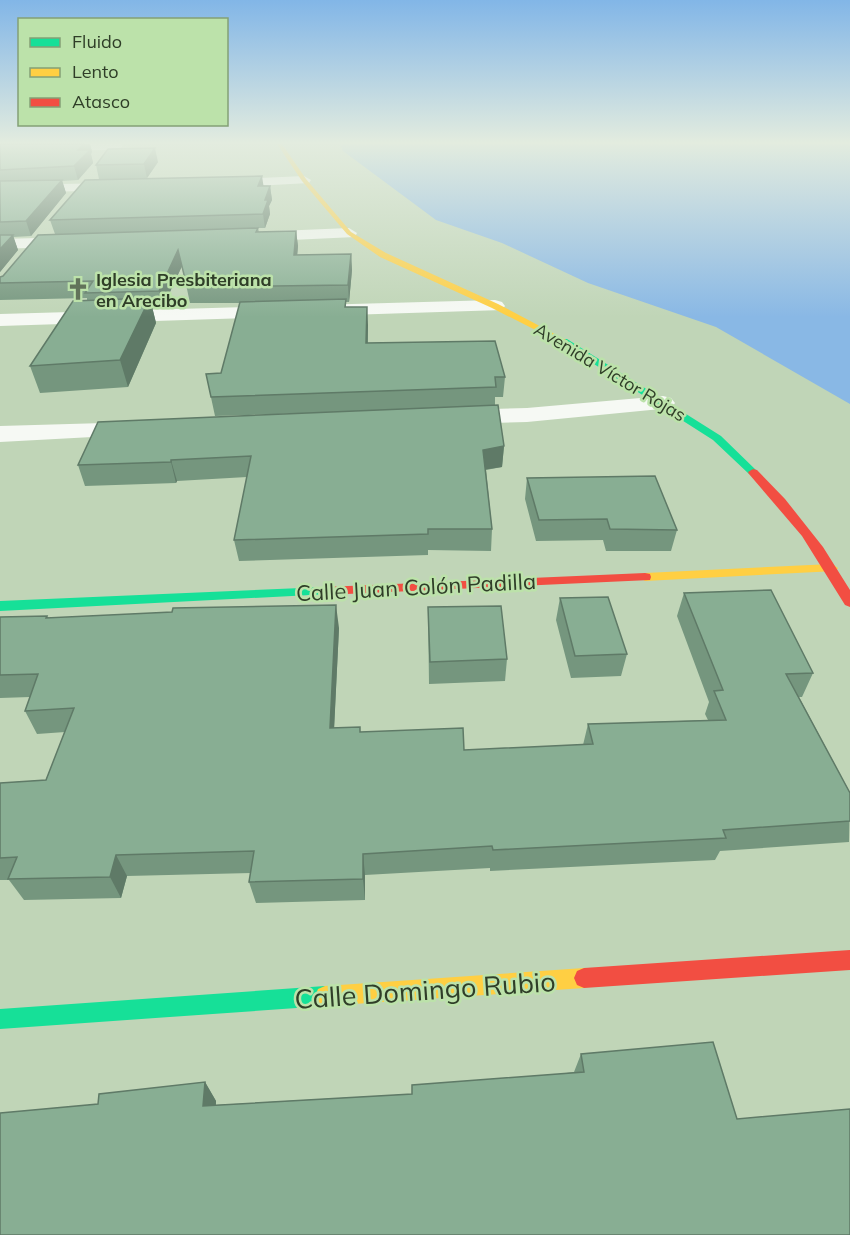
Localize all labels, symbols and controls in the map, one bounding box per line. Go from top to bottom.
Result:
legend [18,18,228,126]
text: Fluido [72,30,122,53]
text: Lento [72,60,119,83]
text: Atasco [72,90,130,113]
place label: Iglesia Presbiteriana en Arecibo [96,268,272,312]
church icon: Iglesia Presbiteriana en Arecibo [65,276,91,302]
street label: Avenida Víctor Rojas [530,318,690,426]
street label: Calle Juan Colón Padilla [295,567,537,607]
street label: Calle Domingo Rubio [293,964,557,1016]

